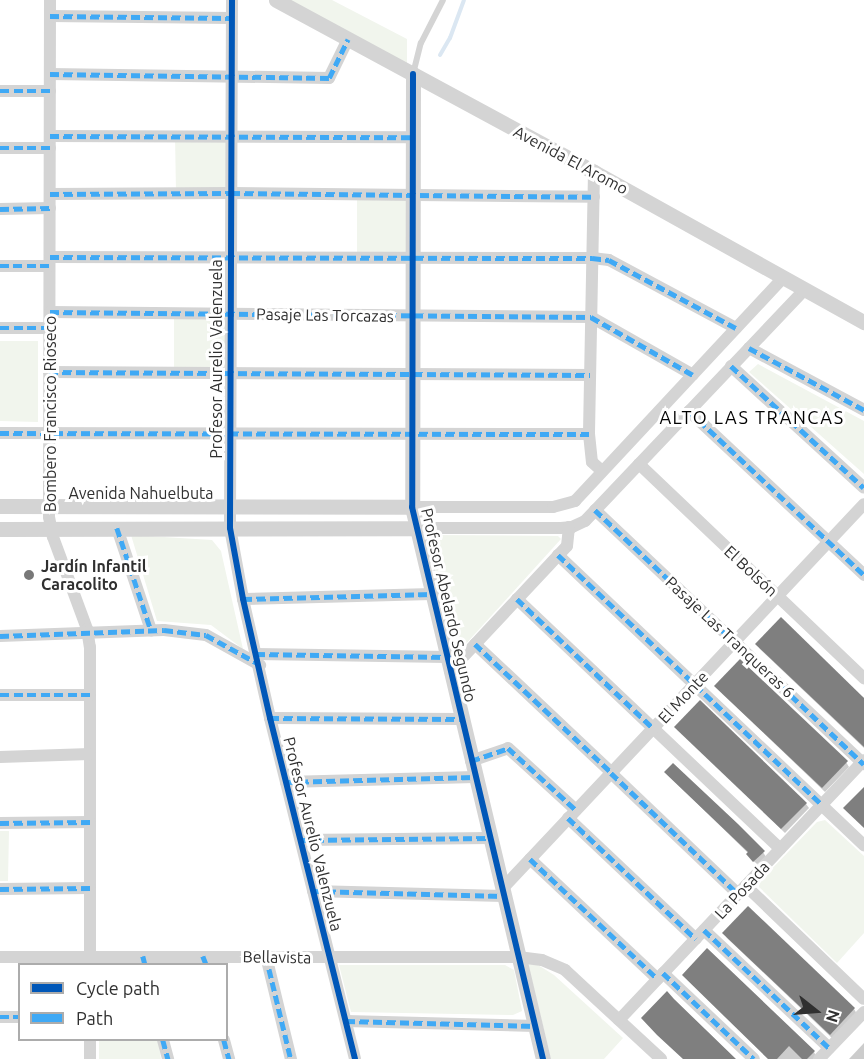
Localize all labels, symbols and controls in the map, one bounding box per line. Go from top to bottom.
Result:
street label: Avenida El Aromo [510,122,632,198]
street label: Profesor Aurelio Valenzuela [206,259,226,459]
street label: Pasaje Las Torcazas [256,304,394,326]
street label: Bombero Francisco Rioseco [40,316,60,512]
district label: ALTO LAS TRANCAS [659,406,845,428]
street label: Avenida Nahuelbuta [69,483,213,503]
street label: Profesor Abelardo Segundo [417,506,481,704]
street label: El Bolsón [720,541,782,601]
place label: Jardín Infantil Caracolito [41,556,147,594]
marker: Jardín Infantil Caracolito [22,568,36,582]
street label: Pasaje Las Tranqueras 6 [662,572,798,702]
street label: El Monte [654,667,712,727]
street label: Profesor Aurelio Valenzuela [280,735,346,933]
street label: La Posada [711,857,773,923]
street label: Bellavista [242,947,312,967]
legend [18,963,228,1041]
text: Cycle path [76,978,160,998]
north arrow [786,981,846,1041]
text: Path [76,1008,113,1028]
text: N [823,1008,844,1025]

